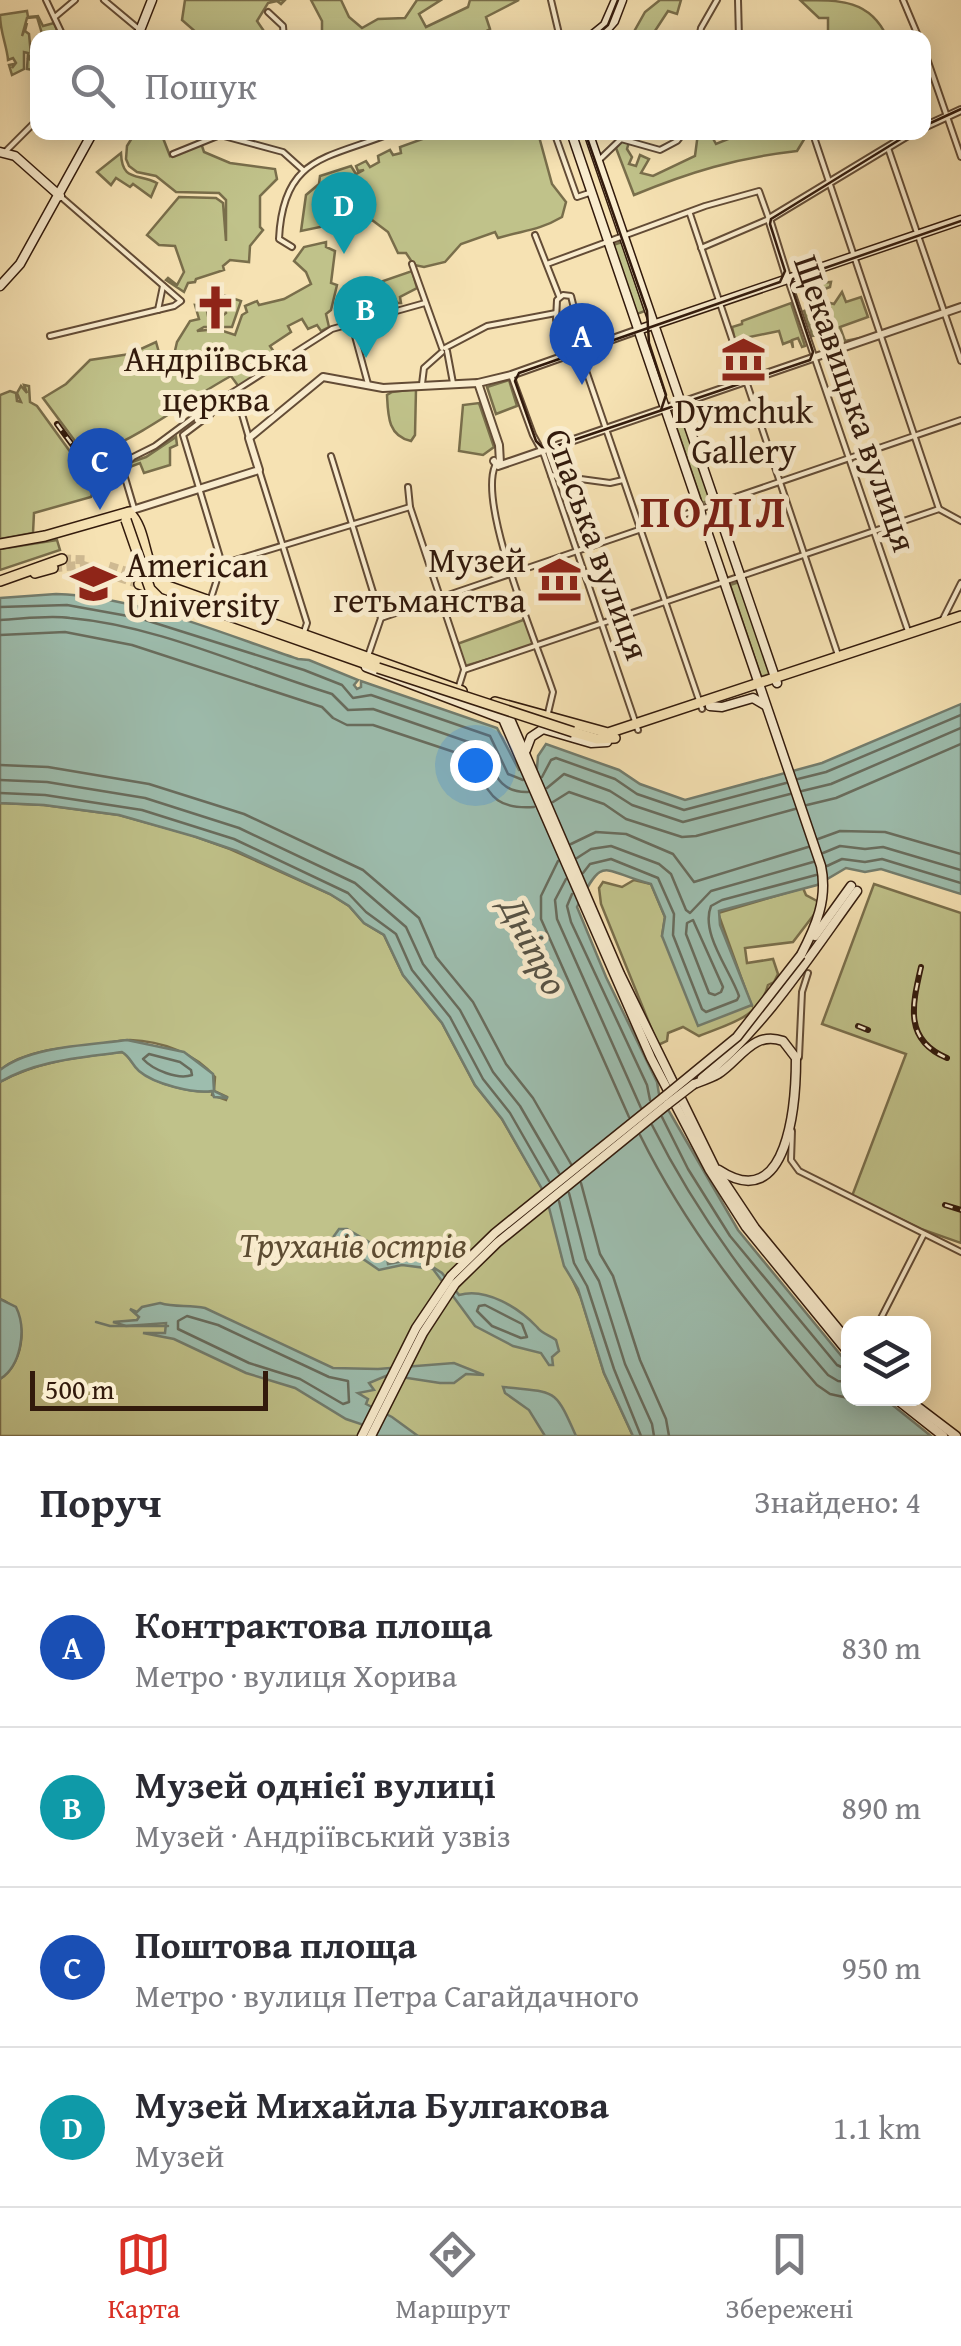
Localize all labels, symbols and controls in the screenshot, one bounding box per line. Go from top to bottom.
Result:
search box [30,30,931,140]
text: Пошук [145,57,257,113]
icon: search [65,58,120,113]
pin: D [312,172,376,254]
street label: Щекавицька вулиця [781,248,931,558]
pin: B [334,276,398,358]
church icon: Андріївська церква [192,284,240,332]
pin: A [550,302,614,385]
place label: Андріївська церква [124,333,308,424]
museum icon: Dymchuk Gallery [720,336,768,384]
place label: Dymchuk Gallery [675,385,814,476]
street label: Спаська вулиця [533,421,663,667]
pin: C [68,428,132,510]
district label: ПОДІЛ [640,478,788,543]
place label: Музей гетьманства [333,534,526,625]
place label: American University [126,539,280,630]
museum icon: Музей гетьманства [535,555,583,603]
school or university icon: American University [69,560,117,608]
your location [450,740,501,791]
water label: Дніпро [485,884,584,1004]
park label: Труханів острів [239,1219,467,1270]
map controls [841,1316,931,1406]
button: layers [841,1316,931,1406]
scale bar [30,1366,268,1410]
text: 500 m [45,1368,114,1409]
text: Поруч [40,1471,161,1532]
text: Знайдено: 4 [754,1478,921,1525]
text: Контрактова площа [135,1596,492,1652]
text: A [62,1624,83,1671]
text: 830 m [842,1624,921,1671]
text: Метро · вулиця Хорива [135,1652,457,1699]
text: Музей однієї вулиці [135,1756,496,1812]
text: B [63,1784,82,1831]
text: 890 m [842,1784,921,1831]
text: Музей · Андріївський узвіз [135,1812,511,1859]
text: Поштова площа [135,1916,417,1972]
text: C [63,1944,82,1991]
text: 950 m [842,1944,921,1991]
text: Метро · вулиця Петра Сагайдачного [135,1972,639,2019]
text: Музей Михайла Булгакова [135,2076,609,2132]
text: D [62,2104,83,2151]
text: 1.1 km [833,2104,921,2151]
text: Музей [135,2132,224,2179]
tab: Карта [108,2227,180,2328]
tab: Маршрут [395,2227,510,2328]
tab: Збережені [725,2227,853,2328]

